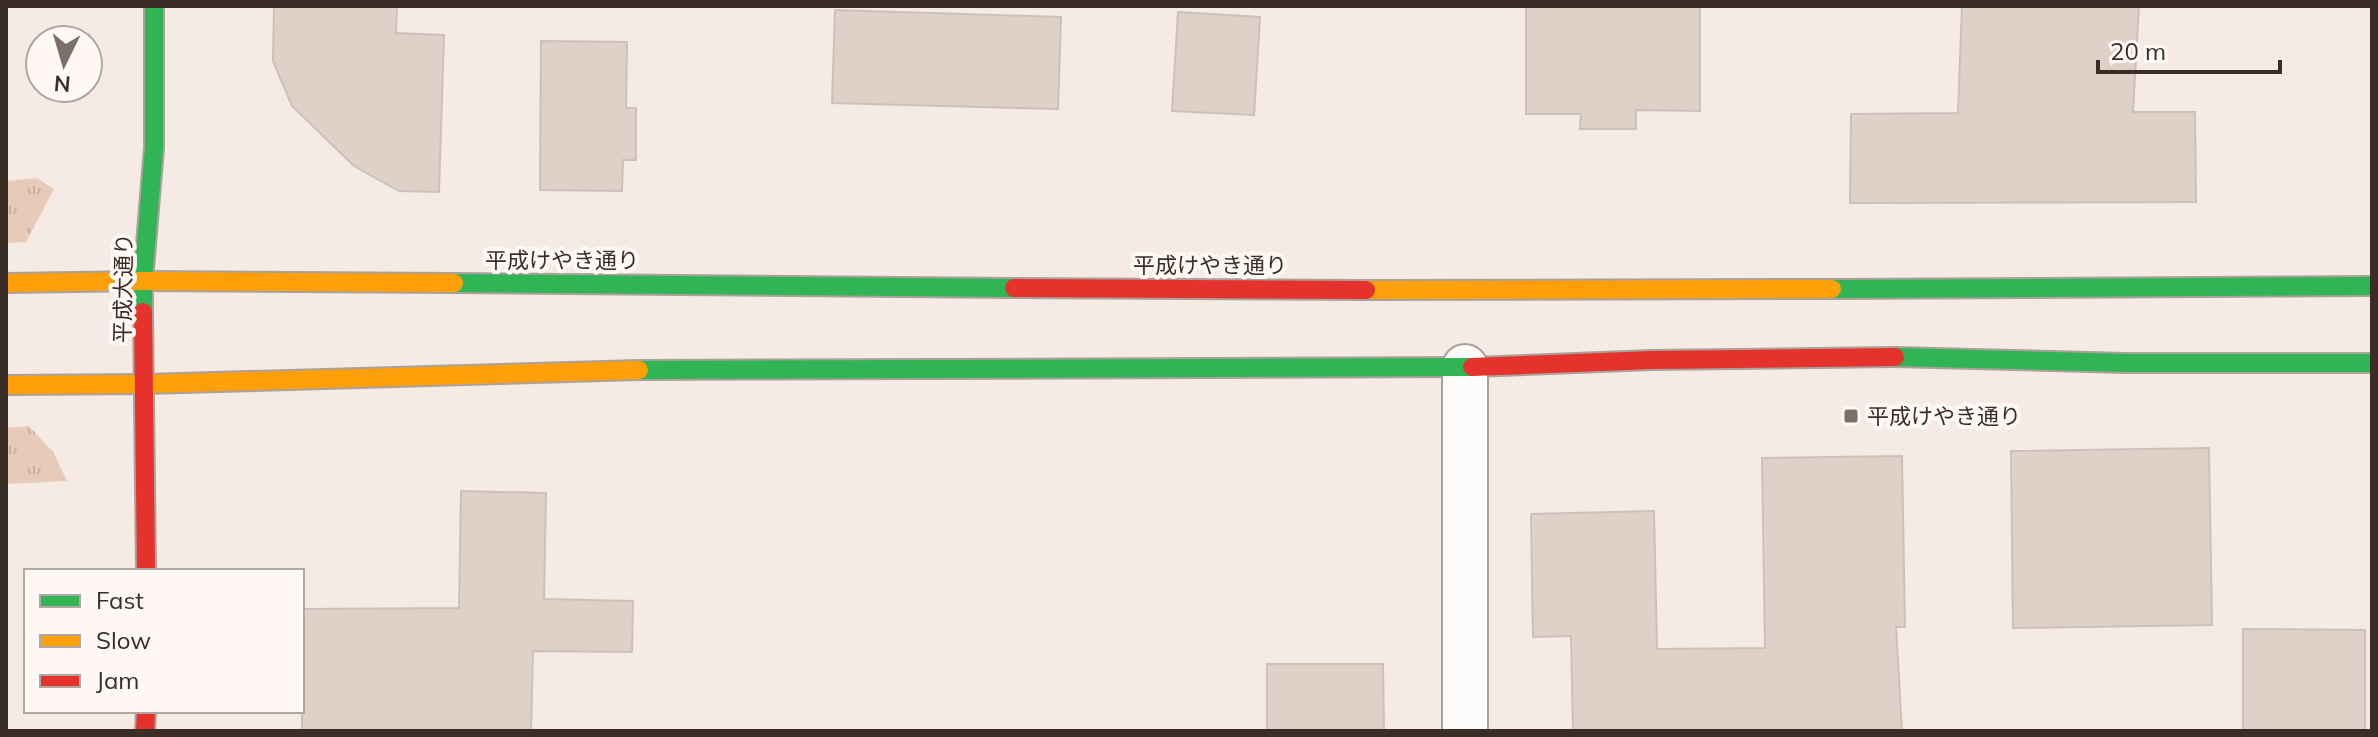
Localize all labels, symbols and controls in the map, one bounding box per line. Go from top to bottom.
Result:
north arrow [24,24,104,104]
scale bar [2098,24,2280,74]
text: 20 m [2110,36,2166,66]
text: N [53,69,72,99]
street label: 平成大通り [108,233,138,343]
street label: 平成けやき通り [485,246,639,274]
street label: 平成けやき通り [1133,251,1287,279]
place label: 平成けやき通り [1867,402,2021,430]
marker: 平成けやき通り [1842,407,1860,425]
legend [24,569,304,713]
text: Fast [96,585,144,615]
text: Slow [96,625,151,655]
text: Jam [96,665,139,695]

